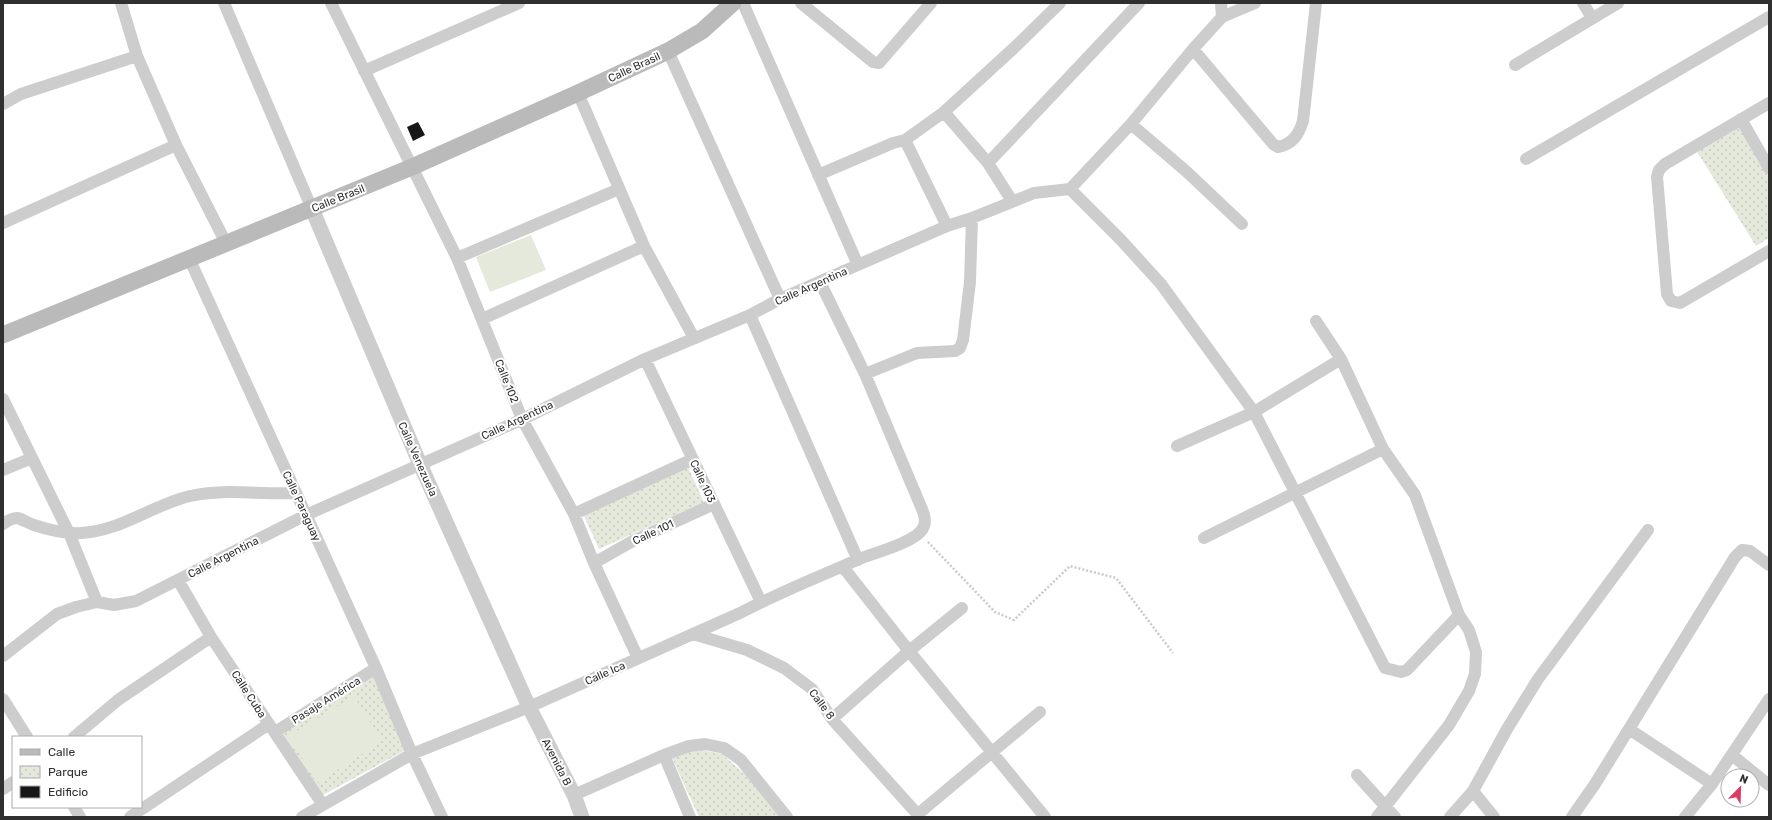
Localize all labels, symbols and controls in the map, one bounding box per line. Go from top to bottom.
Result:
street label: Calle Brasil [606,50,662,85]
street label: Calle Brasil [310,182,367,215]
street label: Calle Argentina [773,265,849,308]
street label: Calle 102 [492,358,521,405]
street label: Calle Argentina [479,398,555,443]
street label: Calle Venezuela [395,420,440,498]
street label: Calle 103 [687,458,718,505]
street label: Calle Paraguay [280,469,323,543]
street label: Calle 101 [631,517,676,548]
street label: Calle Argentina [186,534,261,581]
street label: Calle Ica [583,659,627,688]
street label: Calle Cuba [228,668,269,721]
street label: Pasaje América [290,674,363,727]
street label: Calle 8 [806,687,837,722]
legend [12,736,142,808]
street label: Avenida B [539,737,574,788]
text: Calle [48,745,75,759]
text: Parque [48,765,88,779]
north arrow [1720,768,1760,808]
text: N [1738,772,1750,787]
text: Edificio [48,785,88,799]

